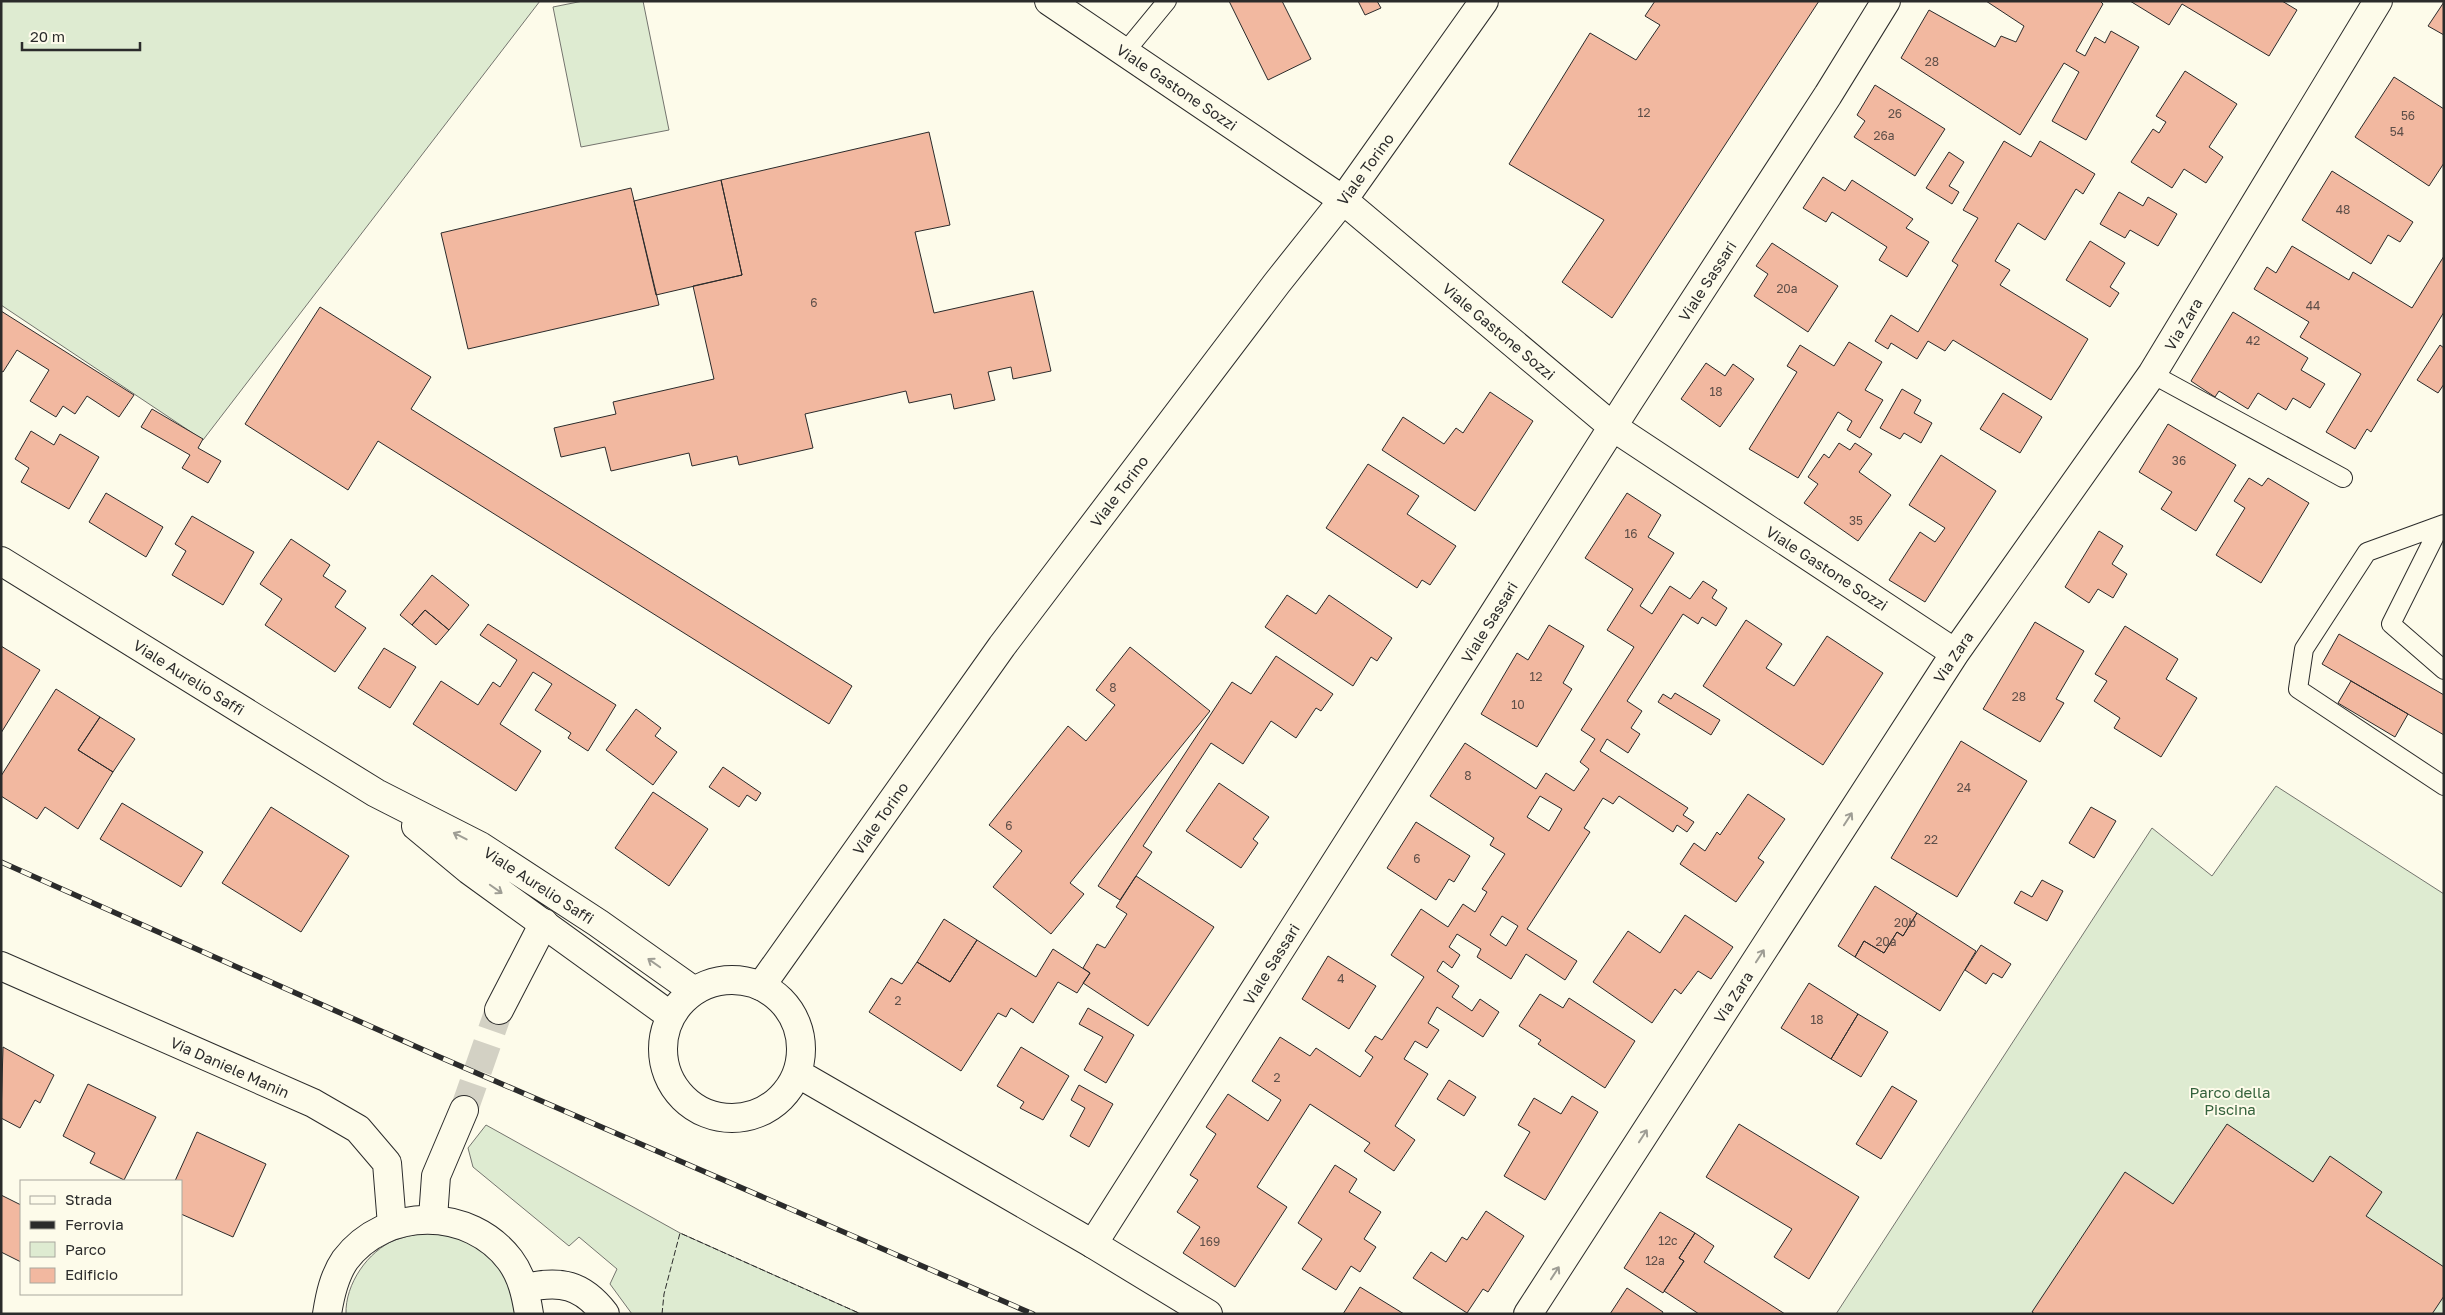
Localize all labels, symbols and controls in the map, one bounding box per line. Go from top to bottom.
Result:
scale bar [22,20,140,52]
text: 20 m [30,27,65,45]
street label: Viale Gastone Sozzi [1113,40,1241,134]
house number: 28 [1925,54,1939,69]
house number: 12 [1638,105,1650,120]
house number: 26 [1888,106,1902,121]
house number: 56 [2401,108,2415,123]
house number: 54 [2390,124,2404,139]
house number: 26a [1873,128,1895,143]
street label: Viale Torino [1333,129,1397,209]
house number: 48 [2336,202,2350,217]
street label: Viale Sassari [1674,238,1740,324]
street label: Viale Gastone Sozzi [1439,279,1559,383]
house number: 20a [1776,281,1798,296]
house number: 6 [810,295,818,310]
street label: Via Zara [2160,295,2206,353]
house number: 44 [2306,298,2320,313]
house number: 42 [2246,333,2260,348]
house number: 18 [1709,384,1723,399]
street label: Viale Torino [1086,452,1152,530]
house number: 36 [2172,453,2186,468]
house number: 35 [1849,513,1863,528]
street label: Viale Gastone Sozzi [1763,522,1891,614]
house number: 16 [1624,526,1638,541]
street label: Viale Sassari [1457,578,1521,666]
street label: Via Zara [1929,628,1977,686]
street label: Viale Aurelio Saffi [130,636,248,718]
house number: 12 [1530,669,1542,684]
house number: 8 [1109,680,1117,695]
house number: 28 [2012,689,2026,704]
house number: 10 [1511,697,1525,712]
house number: 8 [1464,768,1472,783]
street label: Viale Torino [848,778,912,858]
house number: 24 [1957,780,1971,795]
one-way arrow [1843,813,1853,827]
house number: 6 [1005,818,1013,833]
one-way arrow [453,831,468,840]
house number: 22 [1924,832,1938,847]
street label: Viale Aurelio Saffi [481,843,597,927]
house number: 6 [1413,851,1421,866]
one-way arrow [489,884,503,894]
house number: 20b [1894,915,1916,930]
street label: Viale Sassari [1239,920,1303,1008]
house number: 20a [1875,934,1897,949]
one-way arrow [1755,949,1765,963]
one-way arrow [647,958,661,968]
street label: Via Zara [1710,968,1756,1026]
house number: 4 [1337,971,1345,986]
house number: 2 [895,993,902,1008]
house number: 18 [1810,1012,1824,1027]
street label: Via Daniele Manin [168,1033,292,1101]
house number: 2 [1274,1070,1281,1085]
park label: Parco della Piscina [2190,1083,2270,1118]
one-way arrow [1638,1130,1648,1144]
legend [20,1180,182,1295]
text: Strada [65,1190,112,1208]
text: Ferrovia [65,1215,124,1233]
house number: 12c [1658,1233,1678,1248]
house number: 169 [1200,1234,1220,1249]
text: Parco [65,1240,106,1258]
house number: 12a [1645,1253,1665,1268]
text: Edificio [65,1265,118,1283]
one-way arrow [1550,1266,1560,1280]

